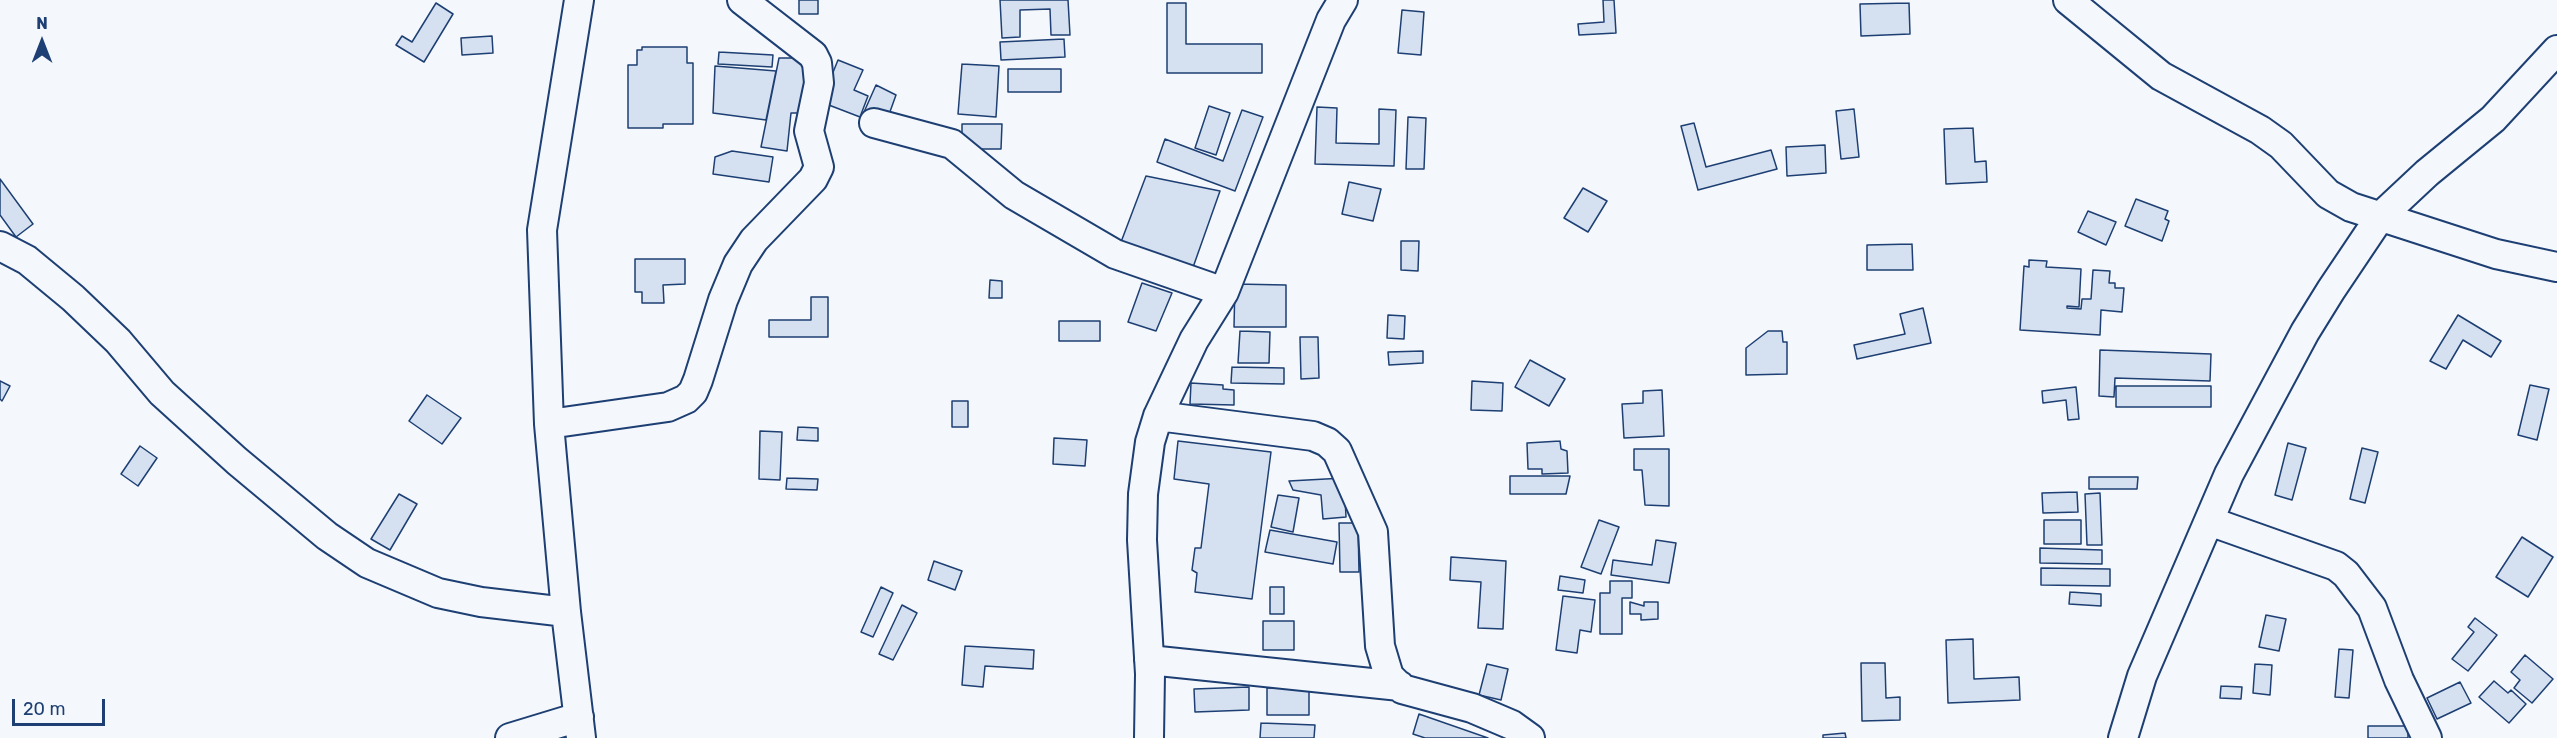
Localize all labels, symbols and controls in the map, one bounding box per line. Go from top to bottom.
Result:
north arrow [12,12,72,72]
text: N [36,14,48,33]
scale bar [15,687,108,725]
text: 20 m [23,698,65,720]

